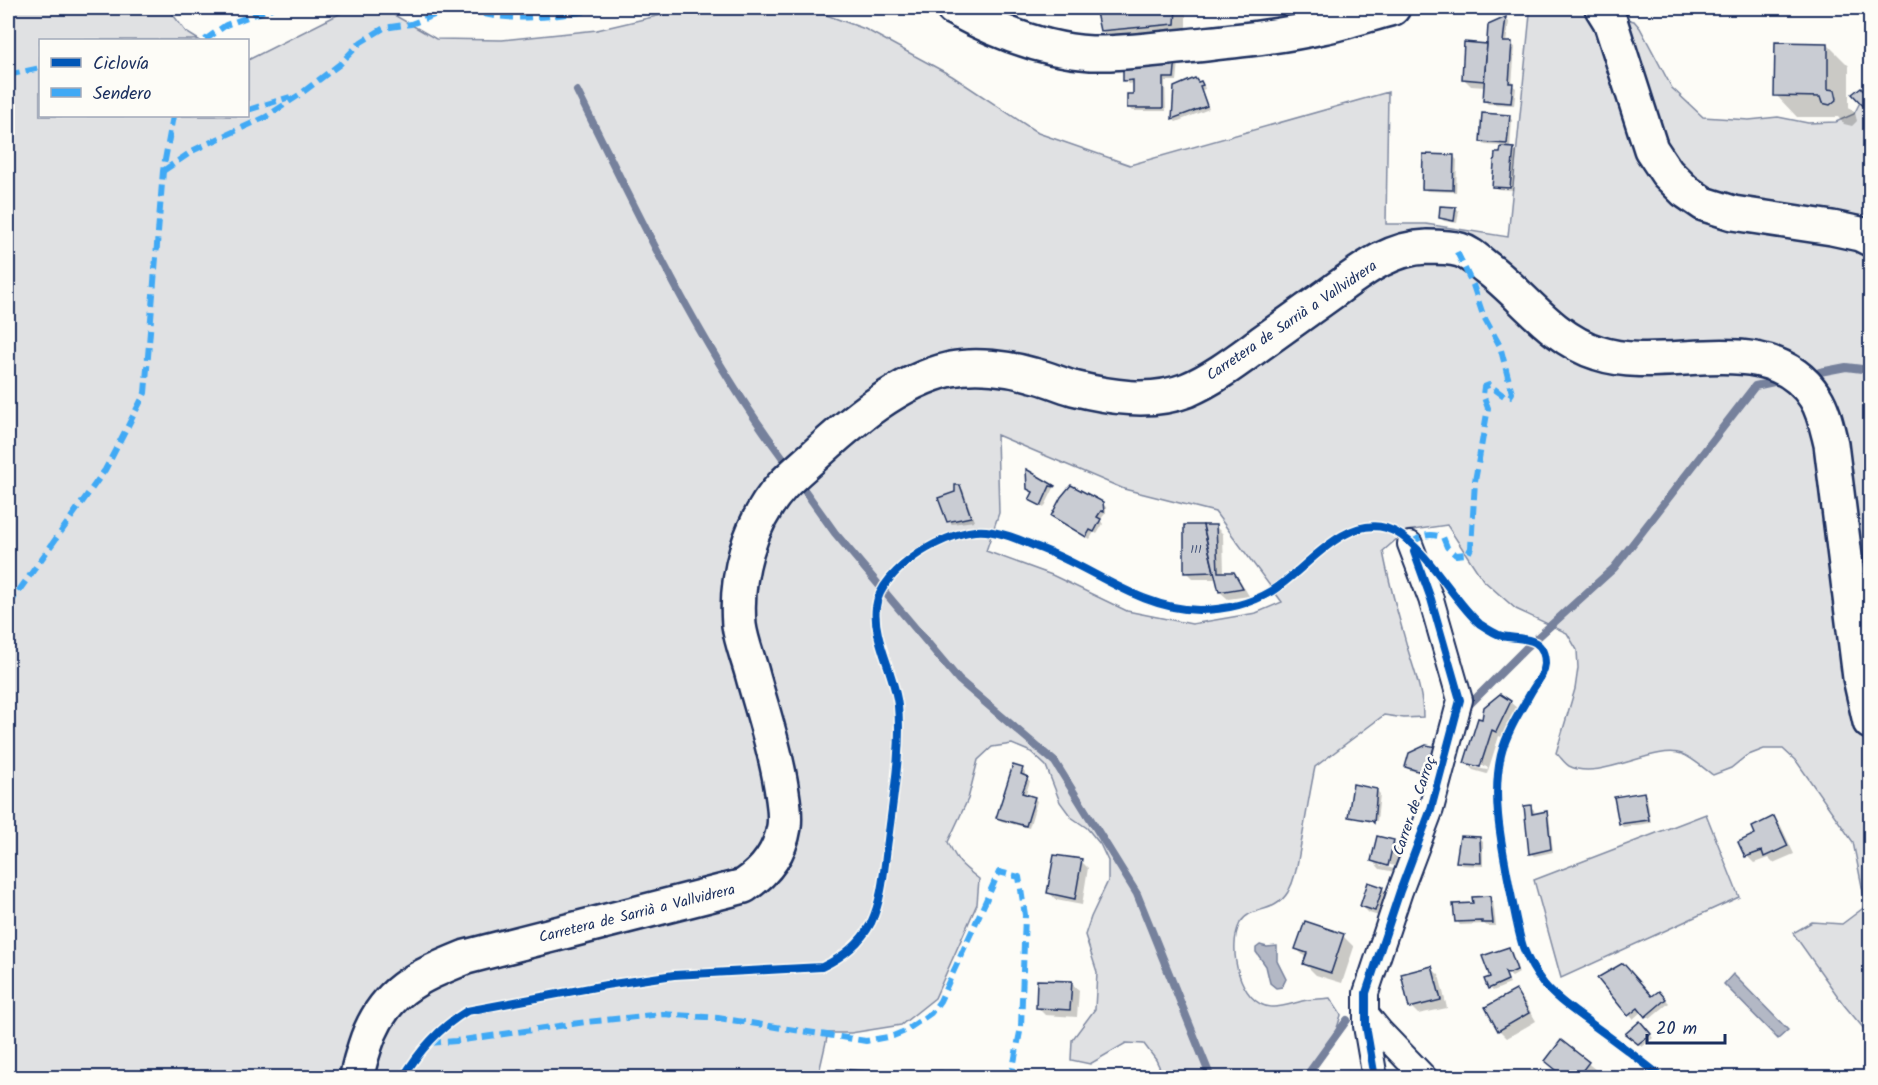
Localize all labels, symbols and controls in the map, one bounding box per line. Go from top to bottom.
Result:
legend [39,39,249,117]
text: Ciclovía [93,50,149,79]
text: Sendero [93,80,151,109]
street label: Carretera de Sarrià a Vallvidrera [1202,255,1382,387]
house number: 111 [1190,540,1202,559]
street label: Carrer de Carroç [1387,753,1443,859]
street label: Carretera de Sarrià a Vallvidrera [536,878,738,950]
scale bar [1647,1007,1725,1045]
text: 20 m [1656,1015,1697,1044]

